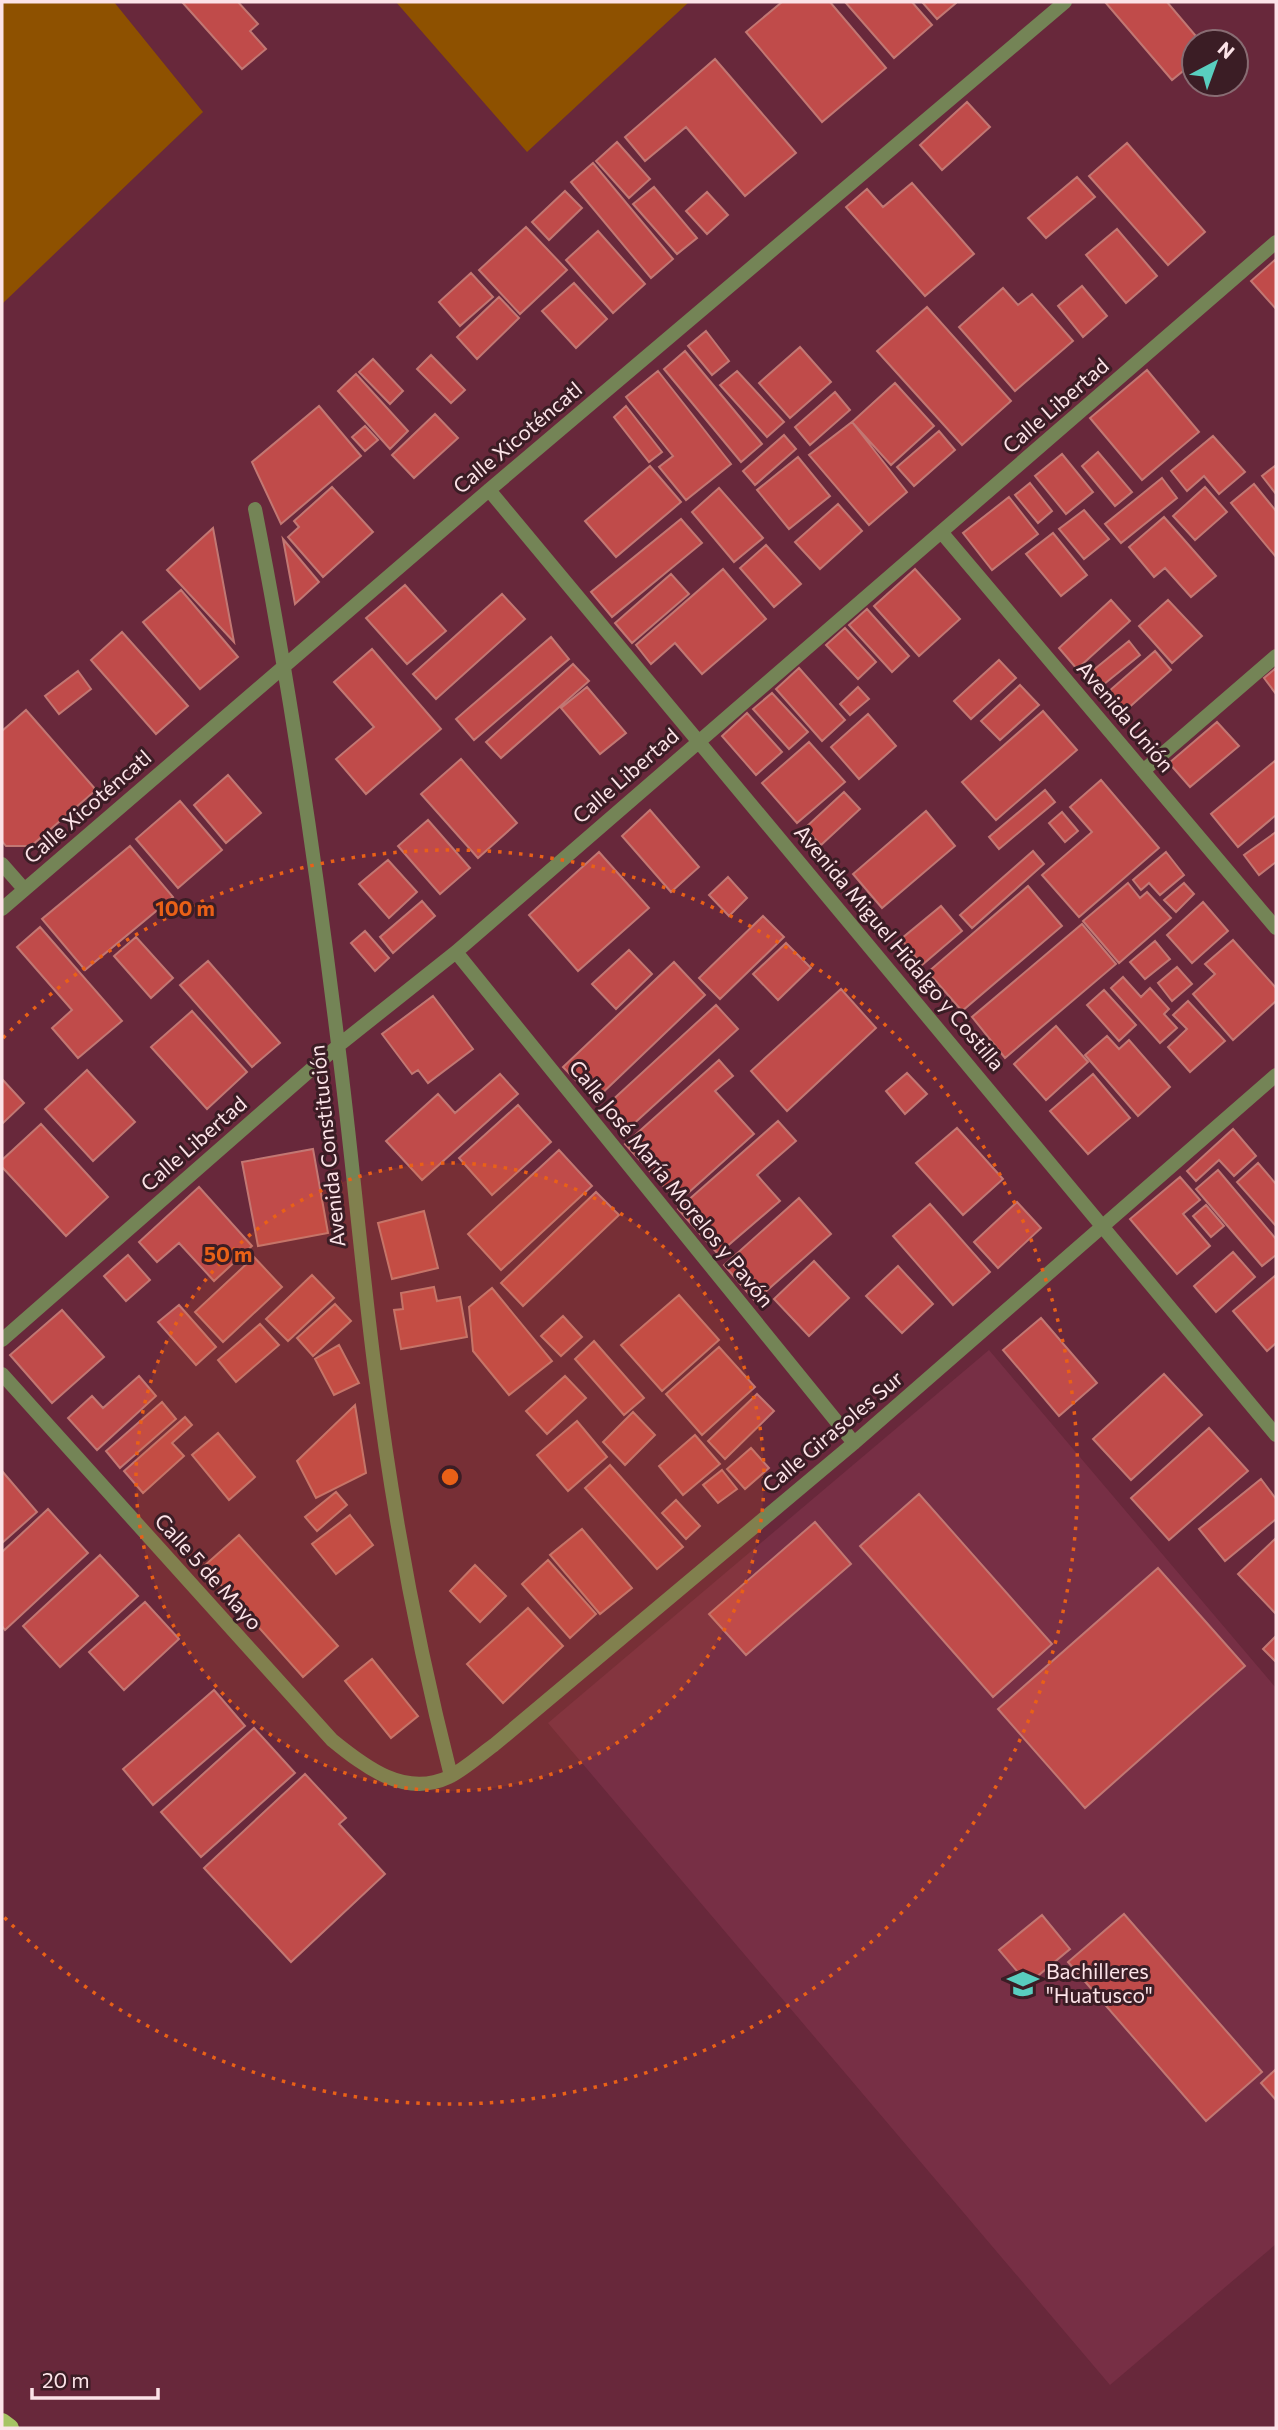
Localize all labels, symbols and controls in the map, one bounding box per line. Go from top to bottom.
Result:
north arrow [1180,28,1250,98]
text: N [1214,36,1239,63]
street label: Calle Libertad [997,352,1113,458]
street label: Calle Xicoténcatl [448,376,587,498]
street label: Avenida Unión [1073,655,1180,777]
street label: Calle Libertad [567,722,683,828]
street label: Calle Xicoténcatl [18,744,156,868]
street label: Avenida Miguel Hidalgo y Costilla [790,819,1010,1075]
text: 100 m [155,895,215,920]
street label: Avenida Constitución [303,1044,350,1248]
street label: Calle José María Morelos y Pavón [565,1054,780,1312]
street label: Calle Libertad [135,1090,251,1196]
text: 50 m [204,1241,252,1266]
street label: Calle Girasoles Sur [757,1365,907,1497]
centre of rings [438,1465,462,1489]
street label: Calle 5 de Mayo [150,1508,268,1634]
place label: Bachilleres "Huatusco" [1046,1958,1153,2007]
school or university icon: Bachilleres "Huatusco" [1006,1967,1040,2001]
scale bar [32,2356,158,2400]
text: 20 m [42,2367,90,2392]

